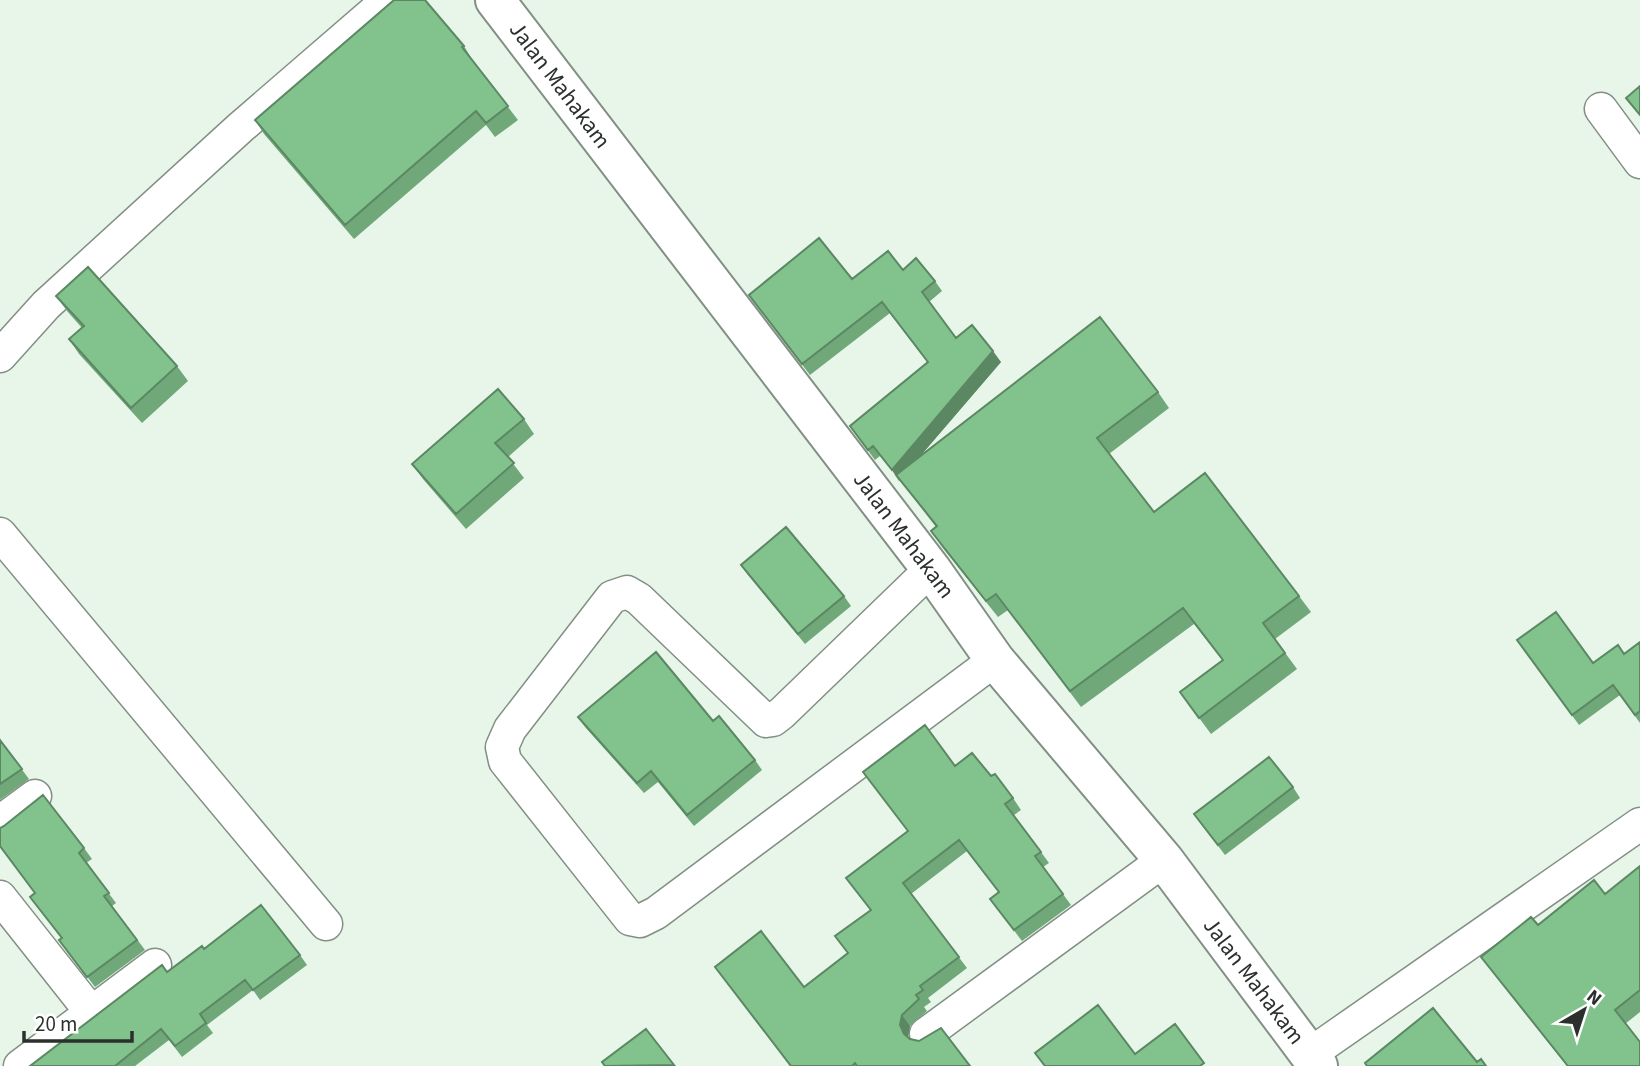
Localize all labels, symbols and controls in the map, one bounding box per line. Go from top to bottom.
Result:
street label: Jalan Mahakam [501,15,619,155]
street label: Jalan Mahakam [845,465,963,605]
street label: Jalan Mahakam [1195,911,1313,1051]
north arrow [1549,975,1619,1045]
text: N [1580,983,1607,1012]
scale bar [24,1000,133,1044]
text: 20 m [35,1009,77,1039]

